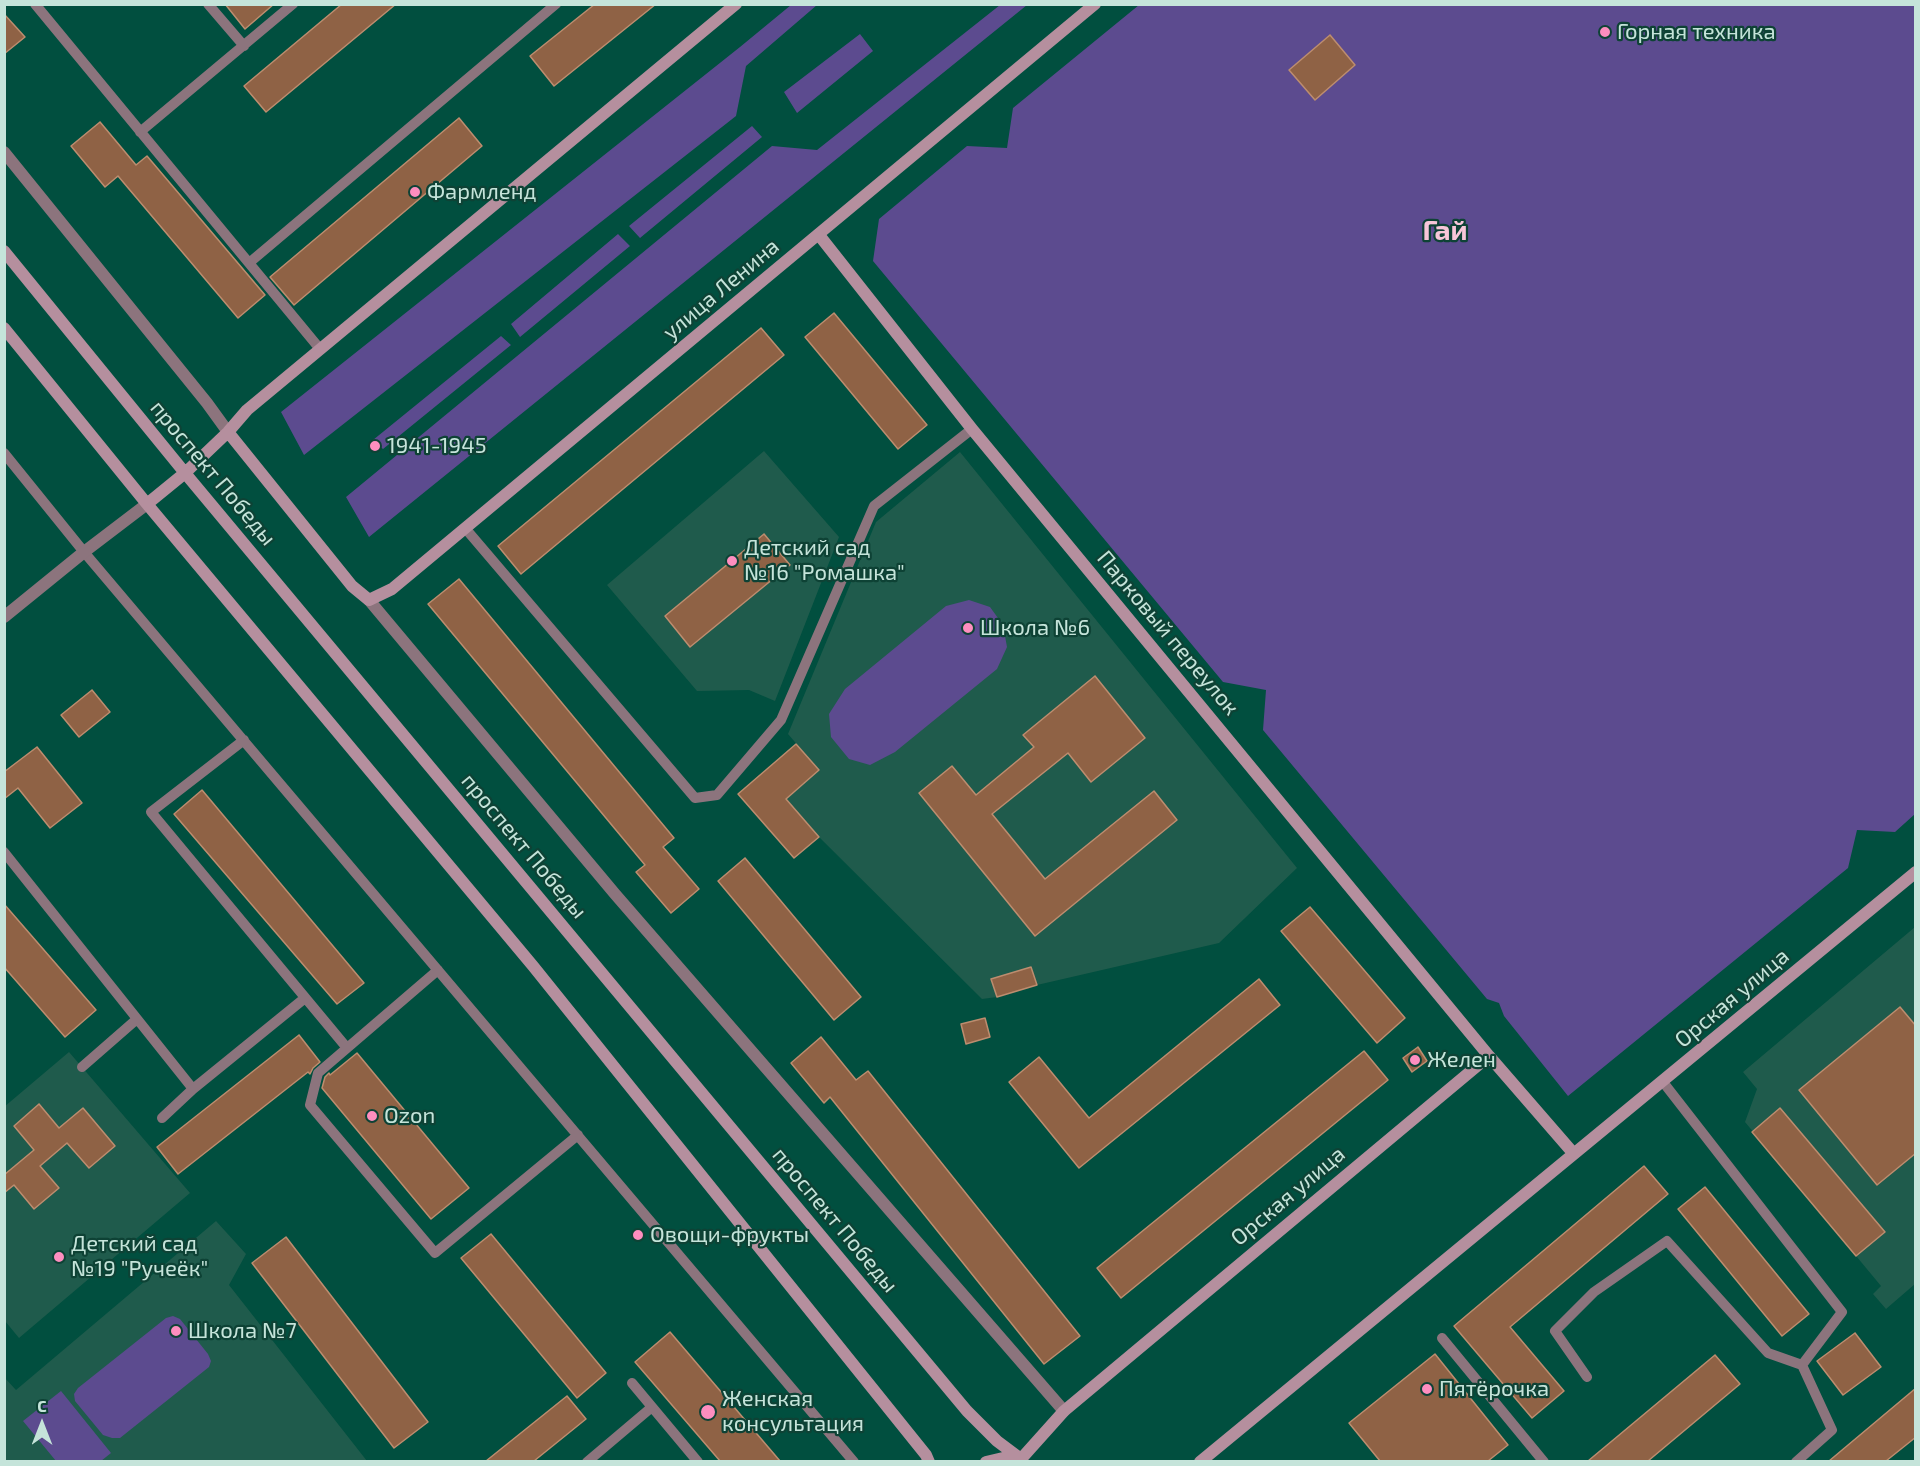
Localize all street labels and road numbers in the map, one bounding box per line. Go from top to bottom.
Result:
street label: улица Ленина [658,233,784,345]
street label: проспект Победы [145,395,281,551]
street label: Парковый переулок [1091,545,1245,721]
street label: проспект Победы [456,768,592,924]
street label: Орская улица [1670,943,1794,1053]
street label: Орская улица [1226,1141,1350,1251]
street label: проспект Победы [767,1142,903,1298]

